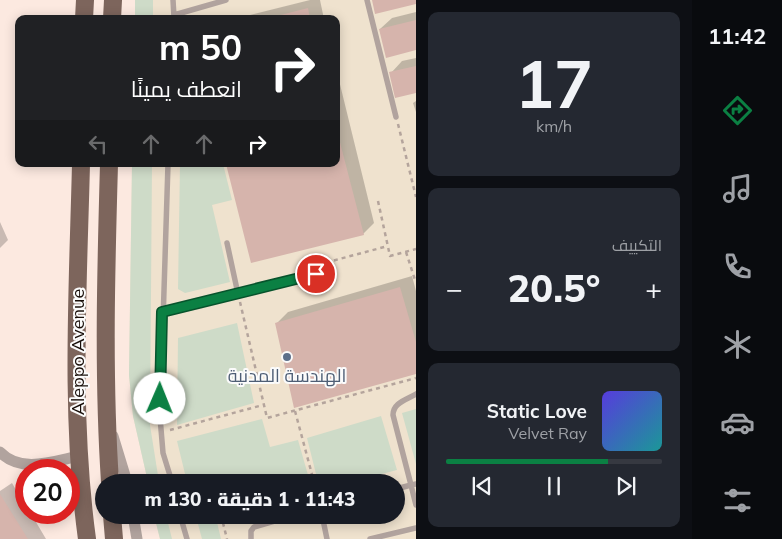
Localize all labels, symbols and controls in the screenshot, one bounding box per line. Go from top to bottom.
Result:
text: 11:42 [708,22,766,50]
text: 50 m [159,25,242,69]
icon: right [260,35,325,100]
text: 17 [515,43,593,124]
text: انعطف يمينًا [131,75,242,103]
icon: directions [720,93,755,128]
text: km/h [536,116,572,136]
icon: left [84,130,112,158]
icon: ahead [137,130,165,158]
icon: ahead [190,130,218,158]
icon: right [243,130,271,158]
icon: music [720,171,755,206]
text: التكييف [612,235,662,255]
icon: phone [720,249,755,284]
pin [295,253,337,295]
icon: arrive [302,260,330,288]
text: 20.5° [508,264,600,312]
text: − [446,271,463,306]
text: + [645,271,662,306]
street label: Aleppo Avenue [66,289,89,415]
icon: climate [720,327,755,362]
marker: الهندسة المدنية [281,351,293,363]
place label: الهندسة المدنية [228,364,346,387]
position arrow [133,372,185,424]
text: Static Love [487,399,587,423]
icon: car [720,405,755,440]
text: Velvet Ray [508,423,587,443]
speed limit sign: 20 [15,459,80,524]
icon: previous [468,472,496,500]
icon: pause [540,472,568,500]
icon: next [612,472,640,500]
icon: filters [720,483,755,518]
text: 11:43 · 1 دقيقة · 130 m [145,487,355,511]

